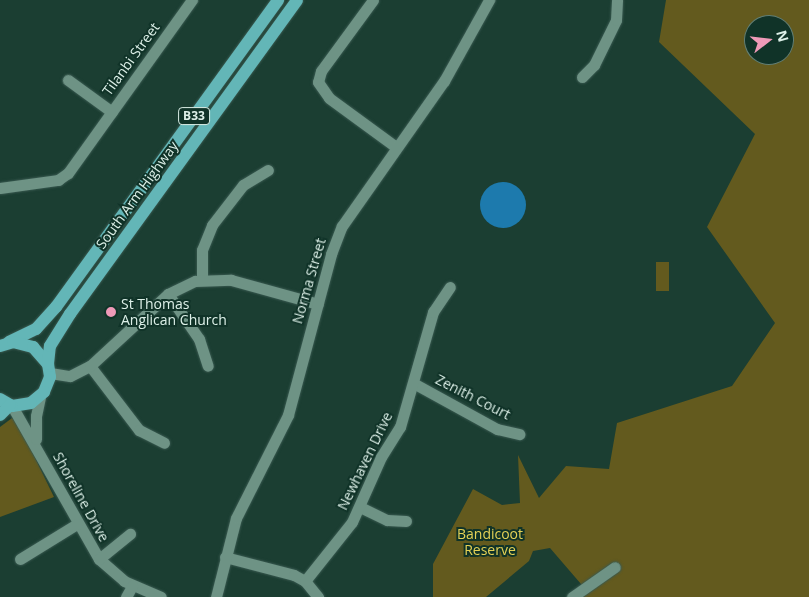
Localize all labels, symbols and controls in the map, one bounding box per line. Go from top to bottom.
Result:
north arrow [744,15,794,65]
street label: Tilanbi Street [99,19,163,99]
text: N [772,28,794,44]
road number: B33 [178,106,210,125]
street label: South Arm Highway [92,138,182,252]
street label: Norma Street [289,236,329,326]
place label: St Thomas Anglican Church [121,296,227,328]
marker: St Thomas Anglican Church [105,306,117,318]
street label: Zenith Court [433,371,513,423]
street label: Newhaven Drive [334,409,396,513]
street label: Shoreline Drive [49,449,113,545]
park label: Bandicoot Reserve [457,526,523,558]

